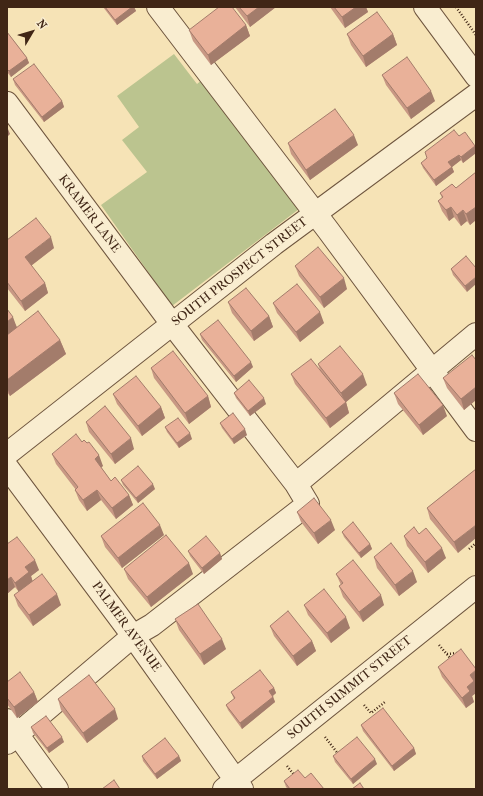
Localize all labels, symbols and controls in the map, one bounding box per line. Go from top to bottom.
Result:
north arrow [12,12,52,52]
text: N [34,17,50,32]
street label: KRAMER LANE [55,172,123,256]
street label: SOUTH PROSPECT STREET [169,214,311,330]
street label: PALMER AVENUE [88,579,164,675]
street label: SOUTH SUMMIT STREET [285,633,415,743]

